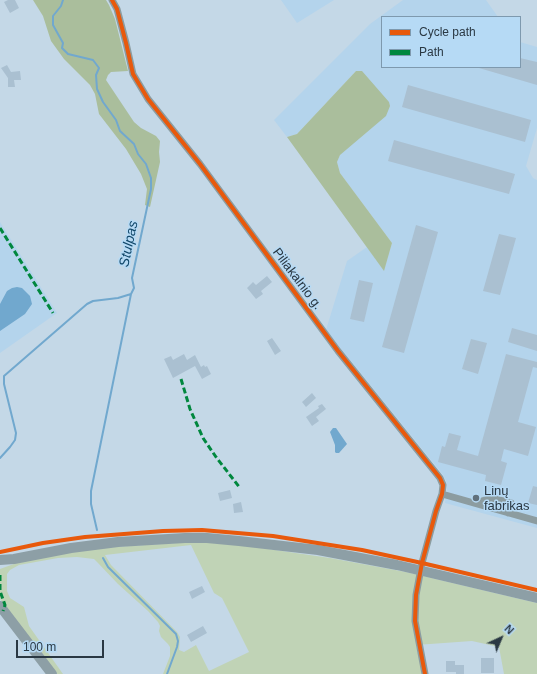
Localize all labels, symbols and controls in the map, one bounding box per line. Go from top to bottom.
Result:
legend [381,16,521,68]
text: Cycle path [419,25,476,39]
text: Path [419,45,444,59]
water label: Stulpas [116,219,142,269]
street label: Piliakalnio g. [269,245,325,313]
place label: Linų fabrikas [484,483,530,514]
marker: Linų fabrikas [471,493,481,503]
north arrow [481,618,521,658]
text: N [502,622,516,636]
scale bar [18,632,106,658]
text: 100 m [23,640,56,654]

